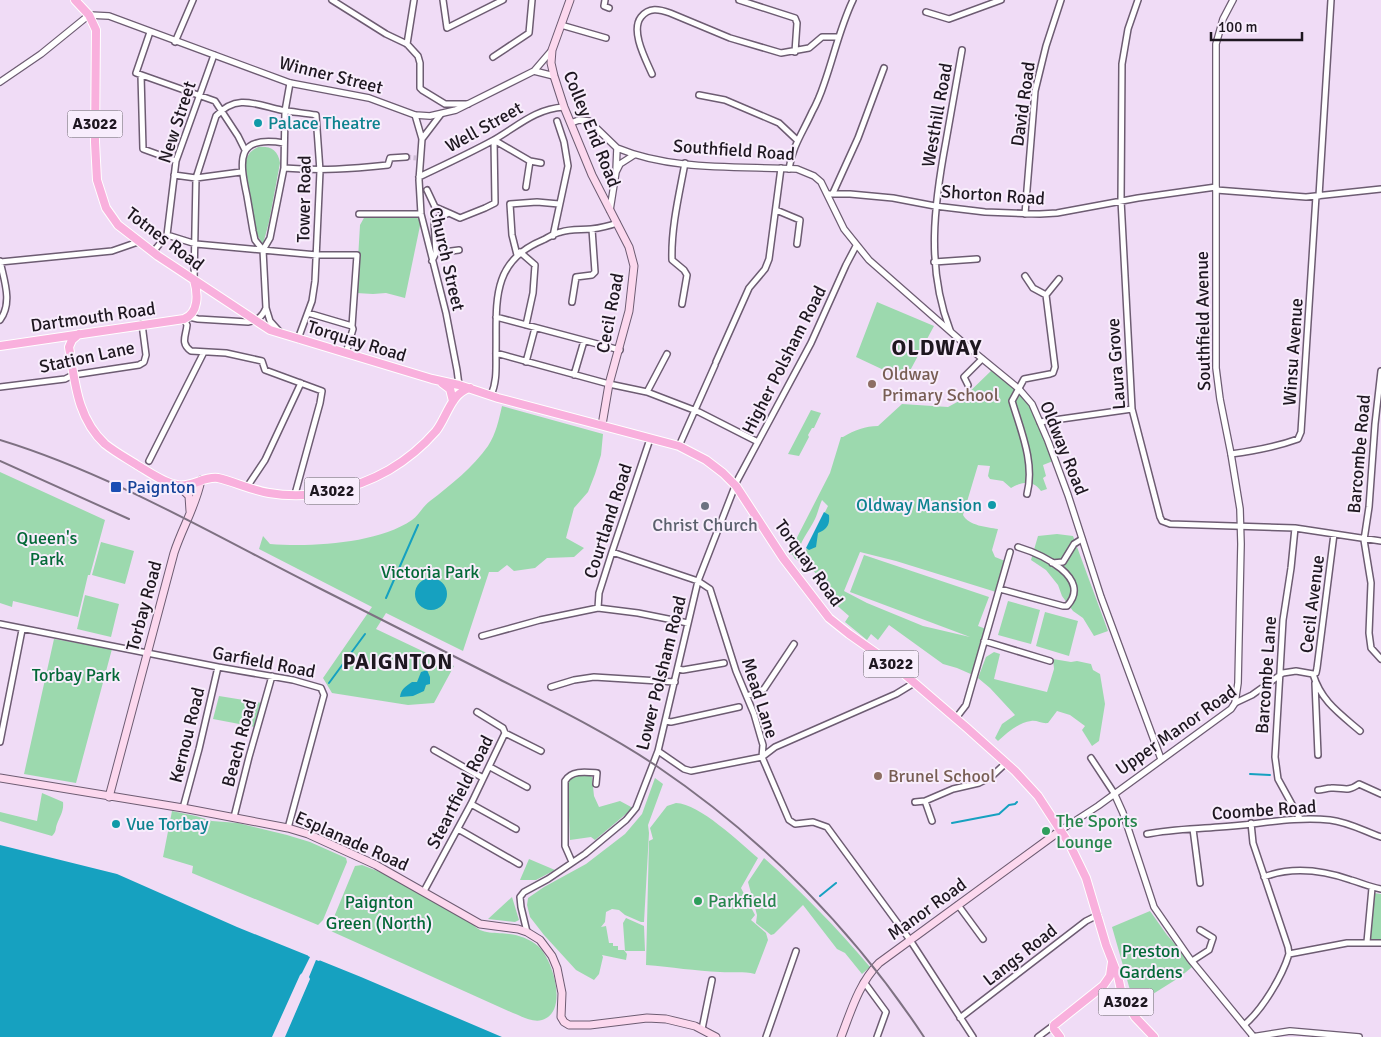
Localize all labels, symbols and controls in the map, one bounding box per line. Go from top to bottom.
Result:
scale bar [1211,10,1302,42]
text: 100 m [1218,18,1258,36]
street label: Winner Street [277,51,385,99]
street label: David Road [1006,60,1040,148]
street label: Westhill Road [917,61,957,169]
street label: Colley End Road [559,68,625,190]
street label: New Street [153,78,201,166]
street label: Well Street [442,97,526,157]
road number: A3022 [68,110,122,138]
place label: Palace Theatre [268,112,381,134]
marker: Palace Theatre [252,117,264,129]
street label: Southfield Road [672,135,796,165]
street label: Tower Road [292,155,316,243]
street label: Shorton Road [940,180,1046,210]
street label: Totnes Road [122,203,208,275]
street label: Church Street [424,205,470,313]
street label: Southfield Avenue [1191,251,1215,391]
street label: Cecil Road [591,271,629,355]
street label: Higher Polsham Road [737,282,831,438]
street label: Dartmouth Road [29,297,157,337]
street label: Winsu Avenue [1278,297,1308,407]
street label: Torquay Road [305,316,409,366]
street label: Laura Grove [1102,317,1130,411]
district label: OLDWAY [891,334,983,361]
street label: Station Lane [37,336,137,378]
place label: Oldway Primary School [882,363,999,406]
marker: Oldway Primary School [866,378,878,390]
street label: Barcombe Road [1343,394,1375,514]
street label: Oldway Road [1035,398,1093,498]
street label: Courtland Road [579,461,637,581]
place label: Paignton [127,476,196,498]
road number: A3022 [304,478,360,504]
marker: Paignton [109,480,123,494]
place label: Oldway Mansion [856,494,982,516]
marker: Oldway Mansion [986,499,998,511]
marker: Christ Church [699,500,711,512]
place label: Christ Church [652,514,758,536]
street label: Torquay Road [770,515,848,611]
park label: Queen's Park [17,527,78,570]
street label: Cecil Avenue [1295,554,1329,654]
street label: Torbay Road [121,558,167,654]
park label: Victoria Park [381,561,479,583]
street label: Lower Polsham Road [631,593,691,753]
street label: Barcombe Lane [1251,615,1281,735]
street label: Garfield Road [211,641,317,683]
district label: PAIGNTON [342,648,454,675]
road number: A3022 [864,651,918,678]
street label: Mead Lane [737,655,783,741]
park label: Torbay Park [32,664,120,686]
street label: Upper Manor Road [1111,680,1241,780]
street label: Kernou Road [165,685,209,785]
street label: Beach Road [217,697,261,789]
street label: Steartfield Road [422,732,498,852]
place label: Brunel School [888,765,995,787]
marker: Brunel School [872,770,884,782]
street label: Coombe Road [1211,795,1317,825]
street label: Esplanade Road [292,806,412,876]
place label: The Sports Lounge [1056,810,1138,853]
place label: Vue Torbay [126,813,209,835]
marker: Vue Torbay [110,818,122,830]
marker: The Sports Lounge [1040,825,1052,837]
street label: Manor Road [883,873,971,945]
place label: Parkfield [708,890,777,912]
park label: Paignton Green (North) [326,891,432,934]
marker: Parkfield [692,895,704,907]
street label: Langs Road [979,919,1061,991]
park label: Preston Gardens [1119,940,1183,983]
road number: A3022 [1098,989,1154,1016]

